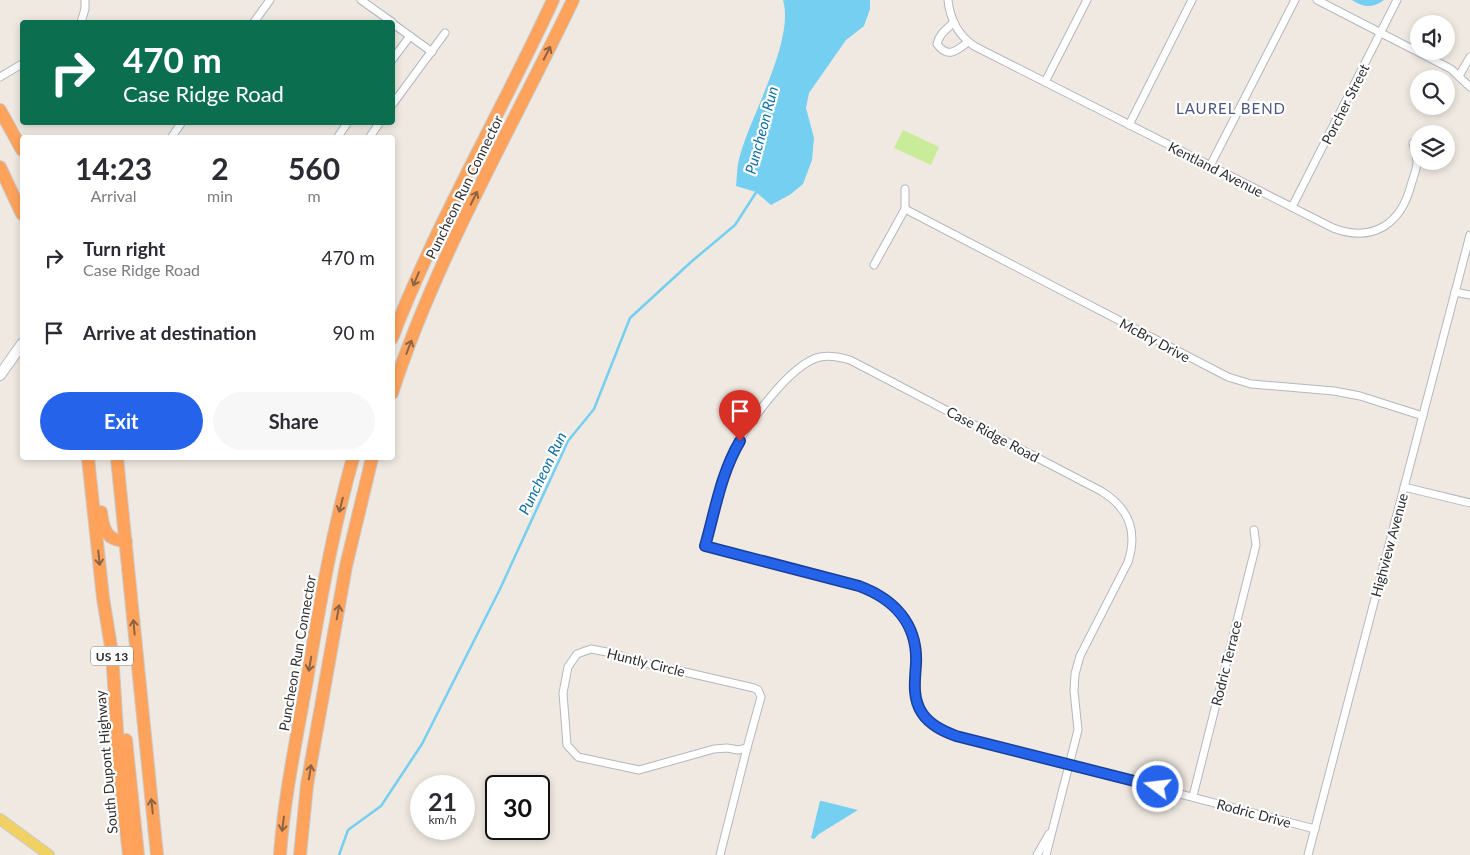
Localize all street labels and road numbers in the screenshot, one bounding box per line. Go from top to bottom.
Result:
street label: Porcher Street [1317,61,1373,147]
street label: Puncheon Run Connector [422,112,506,262]
street label: Kentland Avenue [1166,138,1266,200]
street label: McBry Drive [1117,314,1193,366]
street label: Case Ridge Road [944,402,1042,466]
street label: Highview Avenue [1367,491,1411,599]
street label: Puncheon Run Connector [275,574,319,732]
street label: Rodric Terrace [1207,619,1245,707]
street label: Huntly Circle [605,644,687,680]
road number: US 13 [91,646,133,666]
street label: South Dupont Highway [91,689,121,835]
street label: Rodric Drive [1215,795,1293,831]

